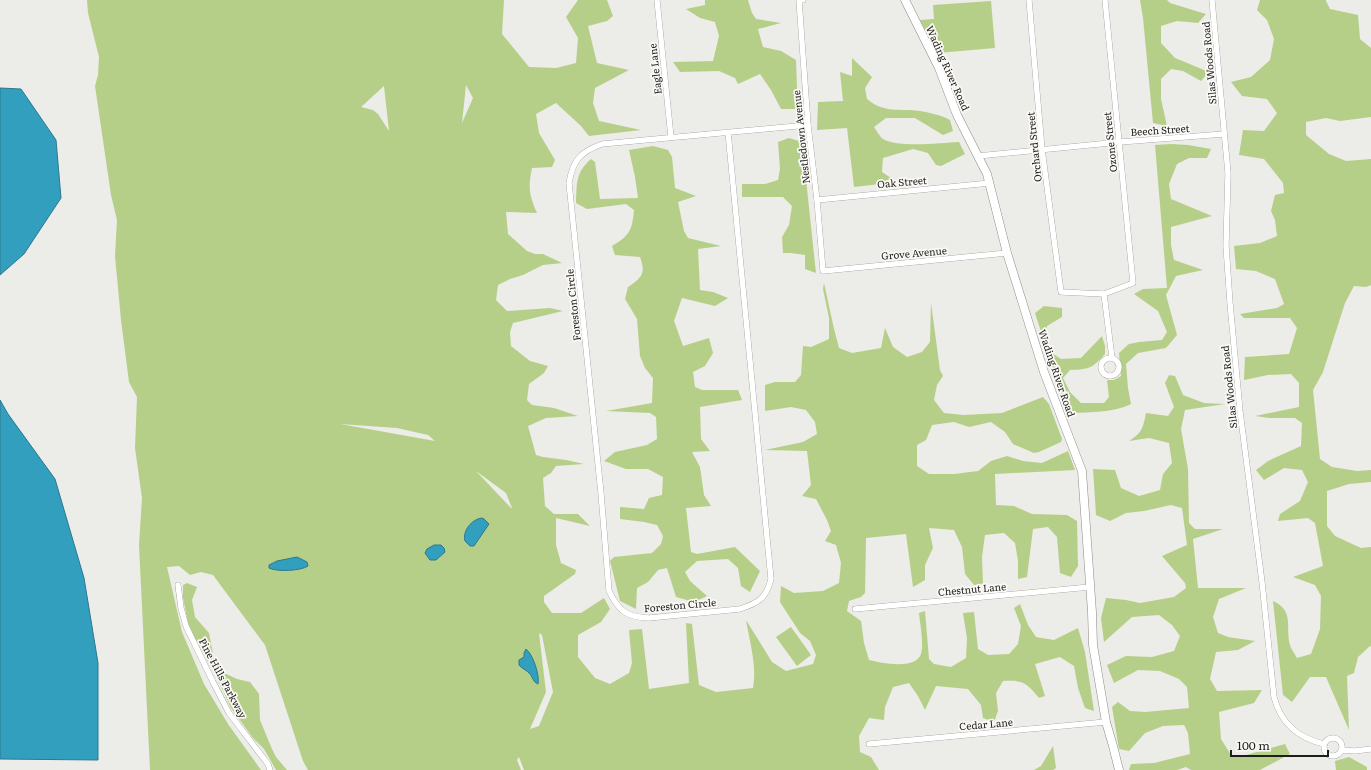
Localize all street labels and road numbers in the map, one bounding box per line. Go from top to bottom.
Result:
street label: Silas Woods Road [1197,21,1220,105]
street label: Wading River Road [923,23,974,113]
street label: Eagle Lane [644,43,665,95]
street label: Nestledown Avenue [788,90,813,185]
street label: Orchard Street [1022,111,1045,183]
street label: Ozone Street [1099,111,1120,173]
street label: Beech Street [1130,120,1190,139]
street label: Oak Street [877,172,927,191]
street label: Grove Avenue [881,242,947,263]
street label: Foreston Circle [561,268,584,342]
street label: Wading River Road [1035,327,1080,419]
street label: Silas Woods Road [1217,345,1240,429]
street label: Chestnut Lane [937,578,1007,599]
street label: Foreston Circle [643,594,717,615]
street label: Pine Hills Parkway [196,635,251,721]
street label: Cedar Lane [959,714,1013,733]

